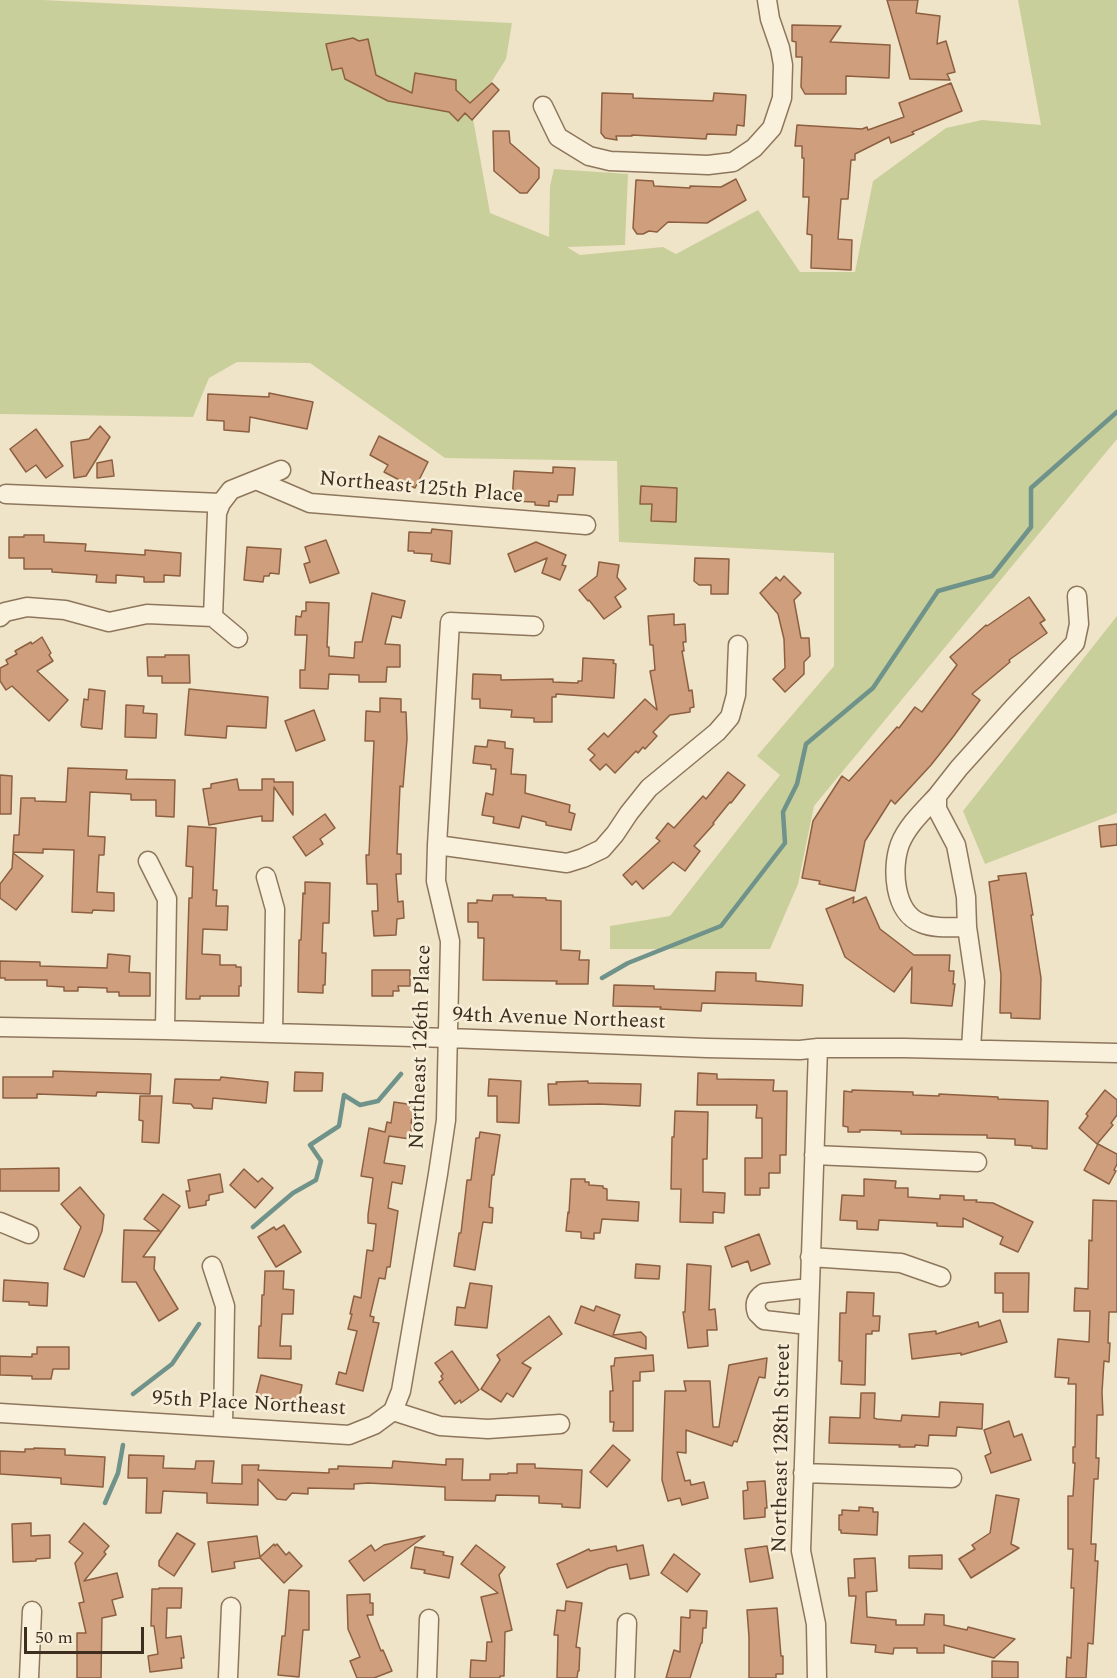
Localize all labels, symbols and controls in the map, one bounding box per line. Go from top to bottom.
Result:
street label: Northeast 125th Place [318,468,524,510]
street label: Northeast 126th Place [406,944,438,1150]
street label: 94th Avenue Northeast [452,1004,666,1036]
street label: Northeast 128th Street [769,1343,797,1553]
street label: 95th Place Northeast [151,1387,347,1423]
scale bar [27,1615,147,1653]
text: 50 m [35,1624,73,1651]

